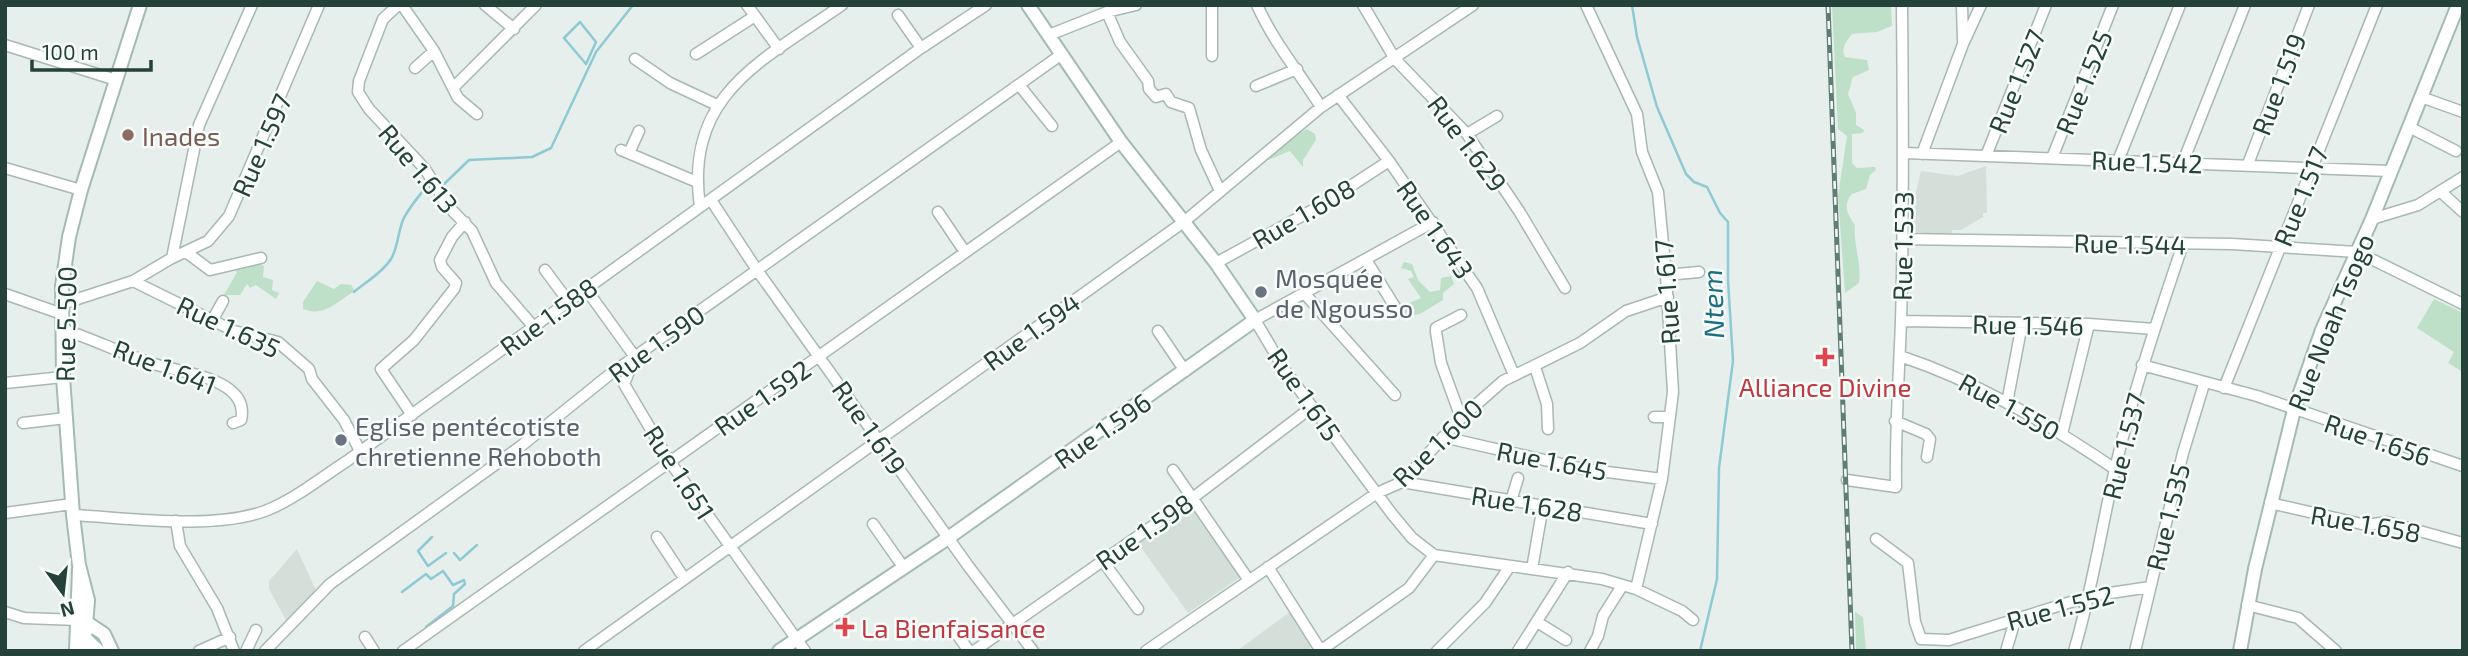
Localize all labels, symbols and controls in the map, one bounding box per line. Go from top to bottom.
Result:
street label: Rue 1.527 [1981,25,2051,137]
street label: Rue 1.525 [2048,25,2118,139]
scale bar [32,28,150,72]
street label: Rue 1.519 [2245,29,2311,139]
text: 100 m [42,39,99,64]
street label: Rue 1.597 [225,89,297,201]
street label: Rue 1.629 [1422,89,1514,197]
street label: Rue 1.613 [373,117,465,219]
place label: Inades [142,120,220,151]
marker: Inades [120,127,136,143]
street label: Rue 1.517 [2266,142,2334,250]
street label: Rue 1.542 [2091,144,2203,178]
street label: Rue 1.608 [1246,171,1360,255]
street label: Rue 1.643 [1391,174,1481,284]
street label: Rue 1.533 [1886,191,1918,301]
street label: Rue 1.544 [2073,227,2187,259]
street label: Rue Noah Tsogo [2280,229,2380,415]
street label: Rue 1.617 [1647,238,1685,346]
place label: Mosquée de Ngousso [1275,262,1413,323]
street label: Rue 5.500 [48,266,82,382]
water label: Ntem [1694,269,1730,339]
street label: Rue 1.588 [493,270,603,362]
marker: Mosquée de Ngousso [1253,284,1269,300]
street label: Rue 1.594 [977,286,1085,376]
street label: Rue 1.635 [173,289,285,363]
street label: Rue 1.590 [602,298,710,388]
street label: Rue 1.546 [1972,308,2084,340]
street label: Rue 1.641 [109,332,221,400]
street label: Rue 1.615 [1262,342,1348,446]
marker: Alliance Divine [1815,347,1835,367]
street label: Rue 1.592 [708,353,816,441]
street label: Rue 1.550 [1954,366,2066,446]
place label: Alliance Divine [1739,371,1911,402]
street label: Rue 1.619 [827,374,913,480]
street label: Rue 1.596 [1048,386,1156,474]
street label: Rue 1.537 [2095,390,2151,502]
street label: Rue 1.600 [1386,392,1488,492]
street label: Rue 1.656 [2321,406,2435,472]
place label: Eglise pentécotiste chretienne Rehoboth [355,410,602,471]
street label: Rue 1.651 [638,419,722,525]
marker: Eglise pentécotiste chretienne Rehoboth [333,432,349,448]
street label: Rue 1.645 [1494,434,1610,486]
street label: Rue 1.535 [2139,460,2195,574]
street label: Rue 1.628 [1469,479,1585,527]
street label: Rue 1.598 [1089,486,1199,576]
street label: Rue 1.658 [2308,498,2424,548]
north arrow [28,558,98,628]
street label: Rue 1.552 [2003,578,2117,636]
text: N [58,597,77,623]
place label: La Bienfaisance [861,612,1046,643]
marker: La Bienfaisance [835,617,855,637]

